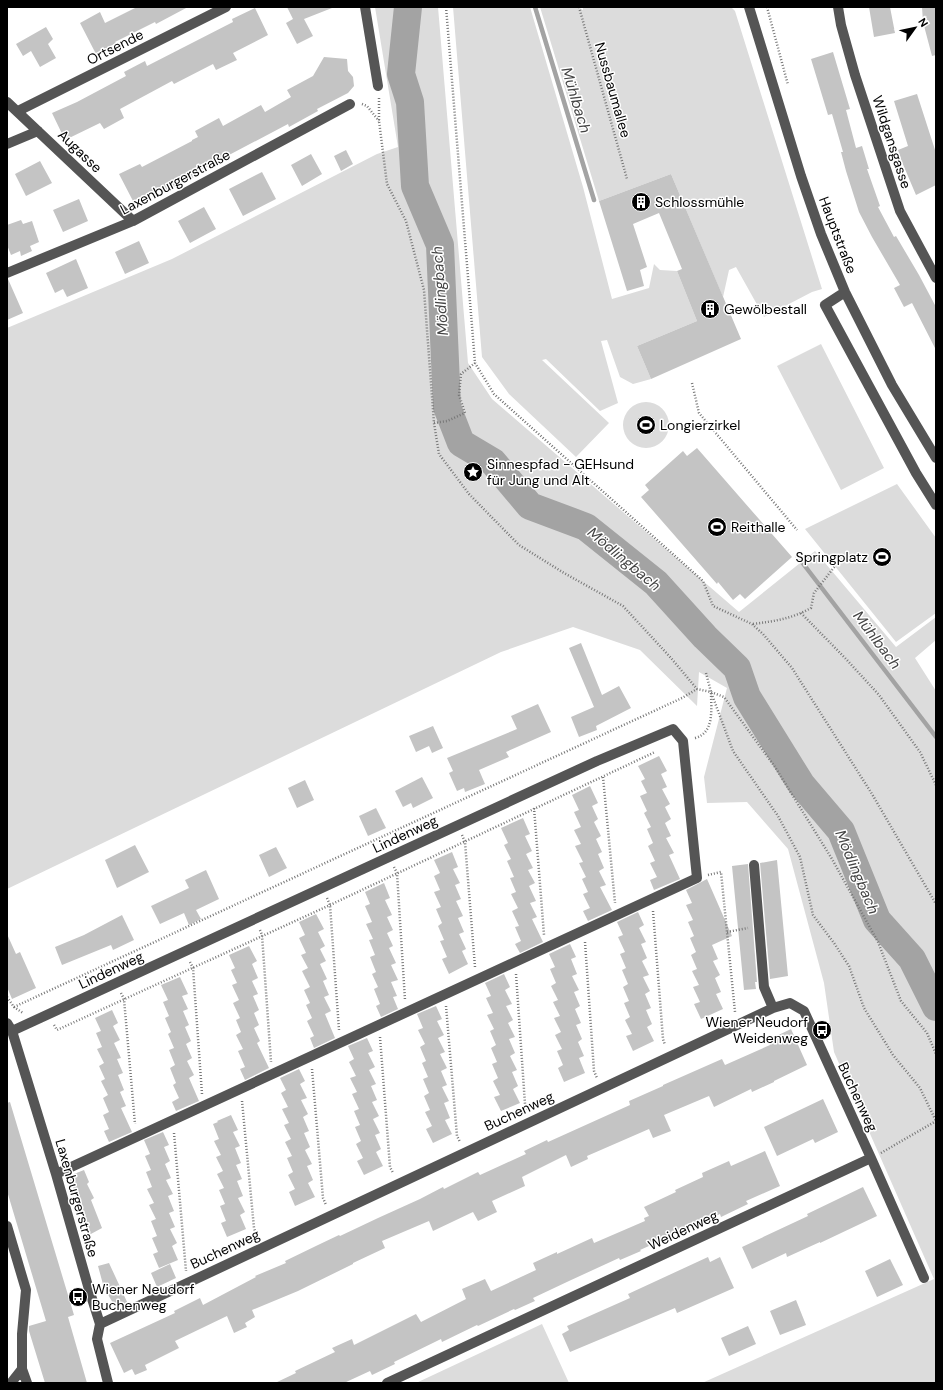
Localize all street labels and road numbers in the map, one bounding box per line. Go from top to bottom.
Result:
street label: Ortsende [84,25,146,69]
street label: Nussbaumallee [591,40,635,140]
street label: Wildgansgasse [868,93,916,191]
street label: Augasse [54,126,106,176]
street label: Laxenburgerstraße [117,145,233,219]
street label: Hauptstraße [815,194,861,276]
street label: Lindenweg [370,811,441,857]
street label: Lindenweg [76,947,147,993]
street label: Buchenweg [834,1059,882,1135]
street label: Buchenweg [481,1087,557,1135]
street label: Laxenburgerstraße [52,1137,102,1259]
street label: Weidenweg [645,1206,721,1254]
street label: Buchenweg [187,1225,263,1273]

